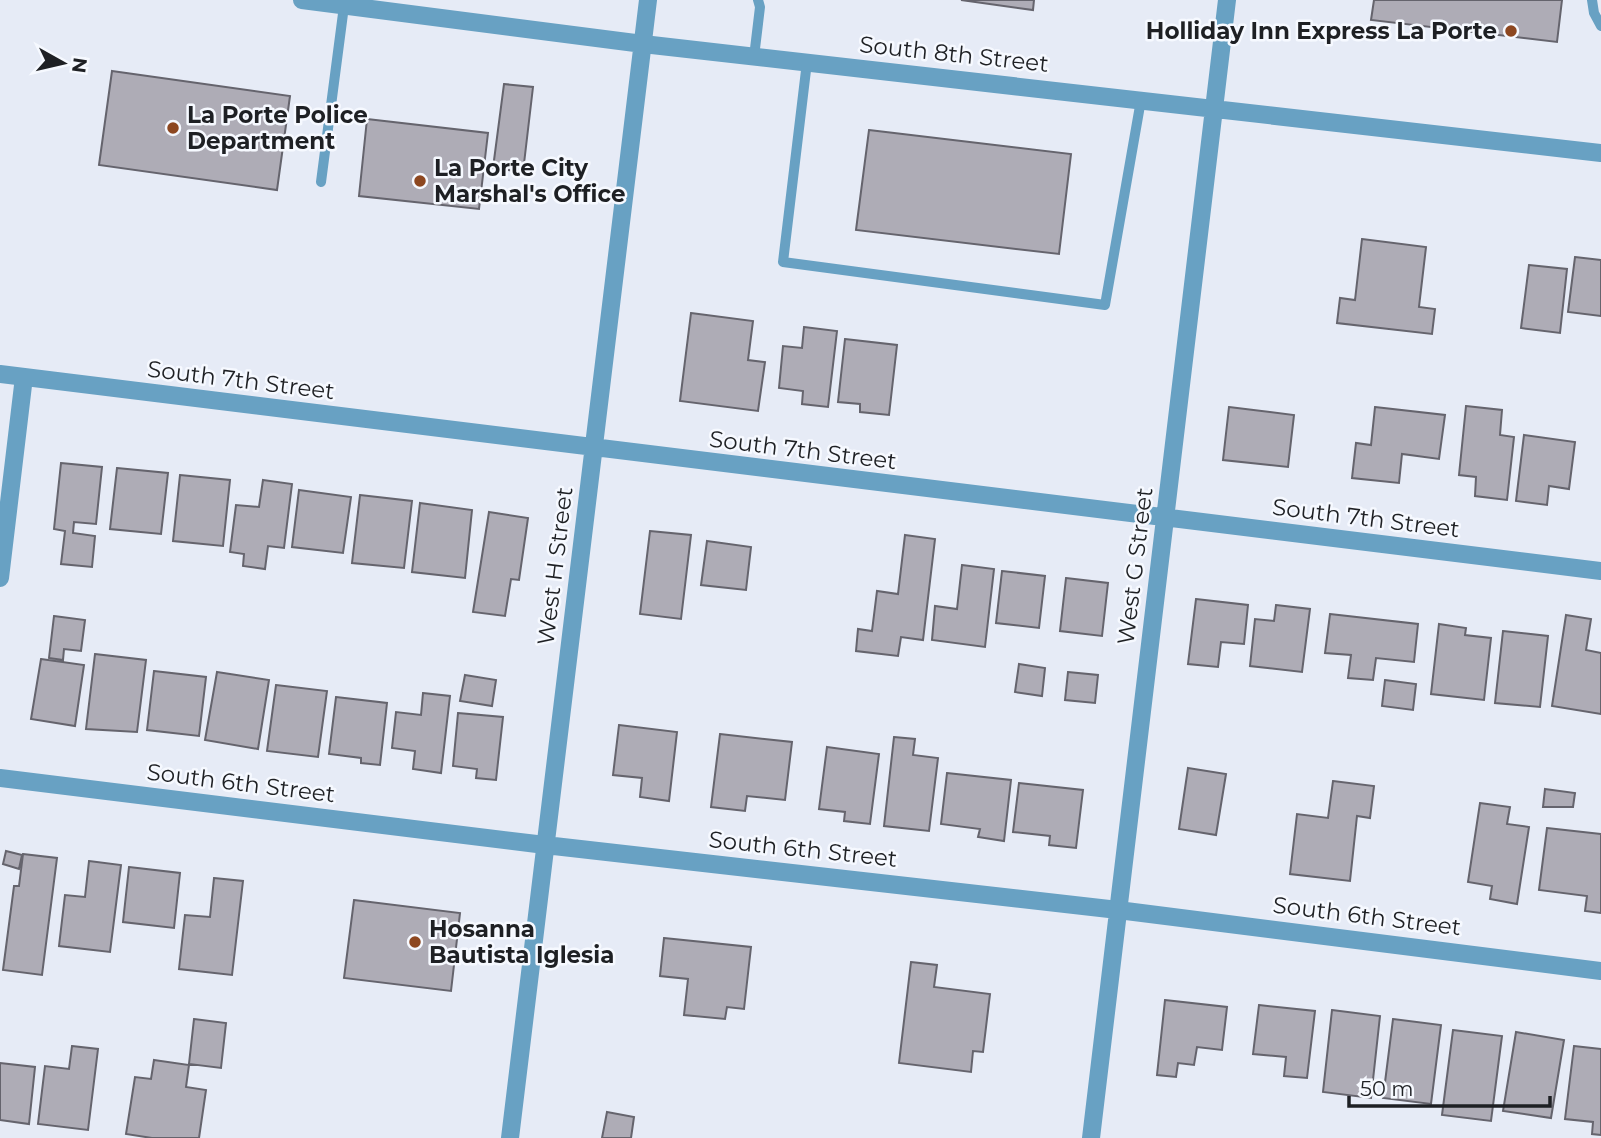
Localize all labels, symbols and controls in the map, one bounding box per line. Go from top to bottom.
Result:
place label: Holliday Inn Express La Porte [1146,17,1497,45]
marker: Holliday Inn Express La Porte [1503,23,1519,39]
north arrow [28,28,98,98]
street label: South 8th Street [858,30,1050,78]
text: N [67,56,92,75]
place label: La Porte Police Department [187,101,368,155]
marker: La Porte Police Department [165,120,181,136]
place label: La Porte City Marshal's Office [434,154,625,208]
marker: La Porte City Marshal's Office [412,173,428,189]
street label: South 7th Street [146,355,336,405]
street label: South 7th Street [708,425,898,475]
street label: West H Street [531,485,579,647]
street label: West G Street [1111,486,1159,646]
street label: South 7th Street [1271,493,1461,543]
street label: South 6th Street [145,758,337,808]
street label: South 6th Street [707,825,899,873]
street label: South 6th Street [1271,891,1463,941]
place label: Hosanna Bautista Iglesia [429,915,614,969]
marker: Hosanna Bautista Iglesia [407,934,423,950]
scale bar [1349,1064,1550,1108]
text: 50 m [1360,1076,1414,1101]

